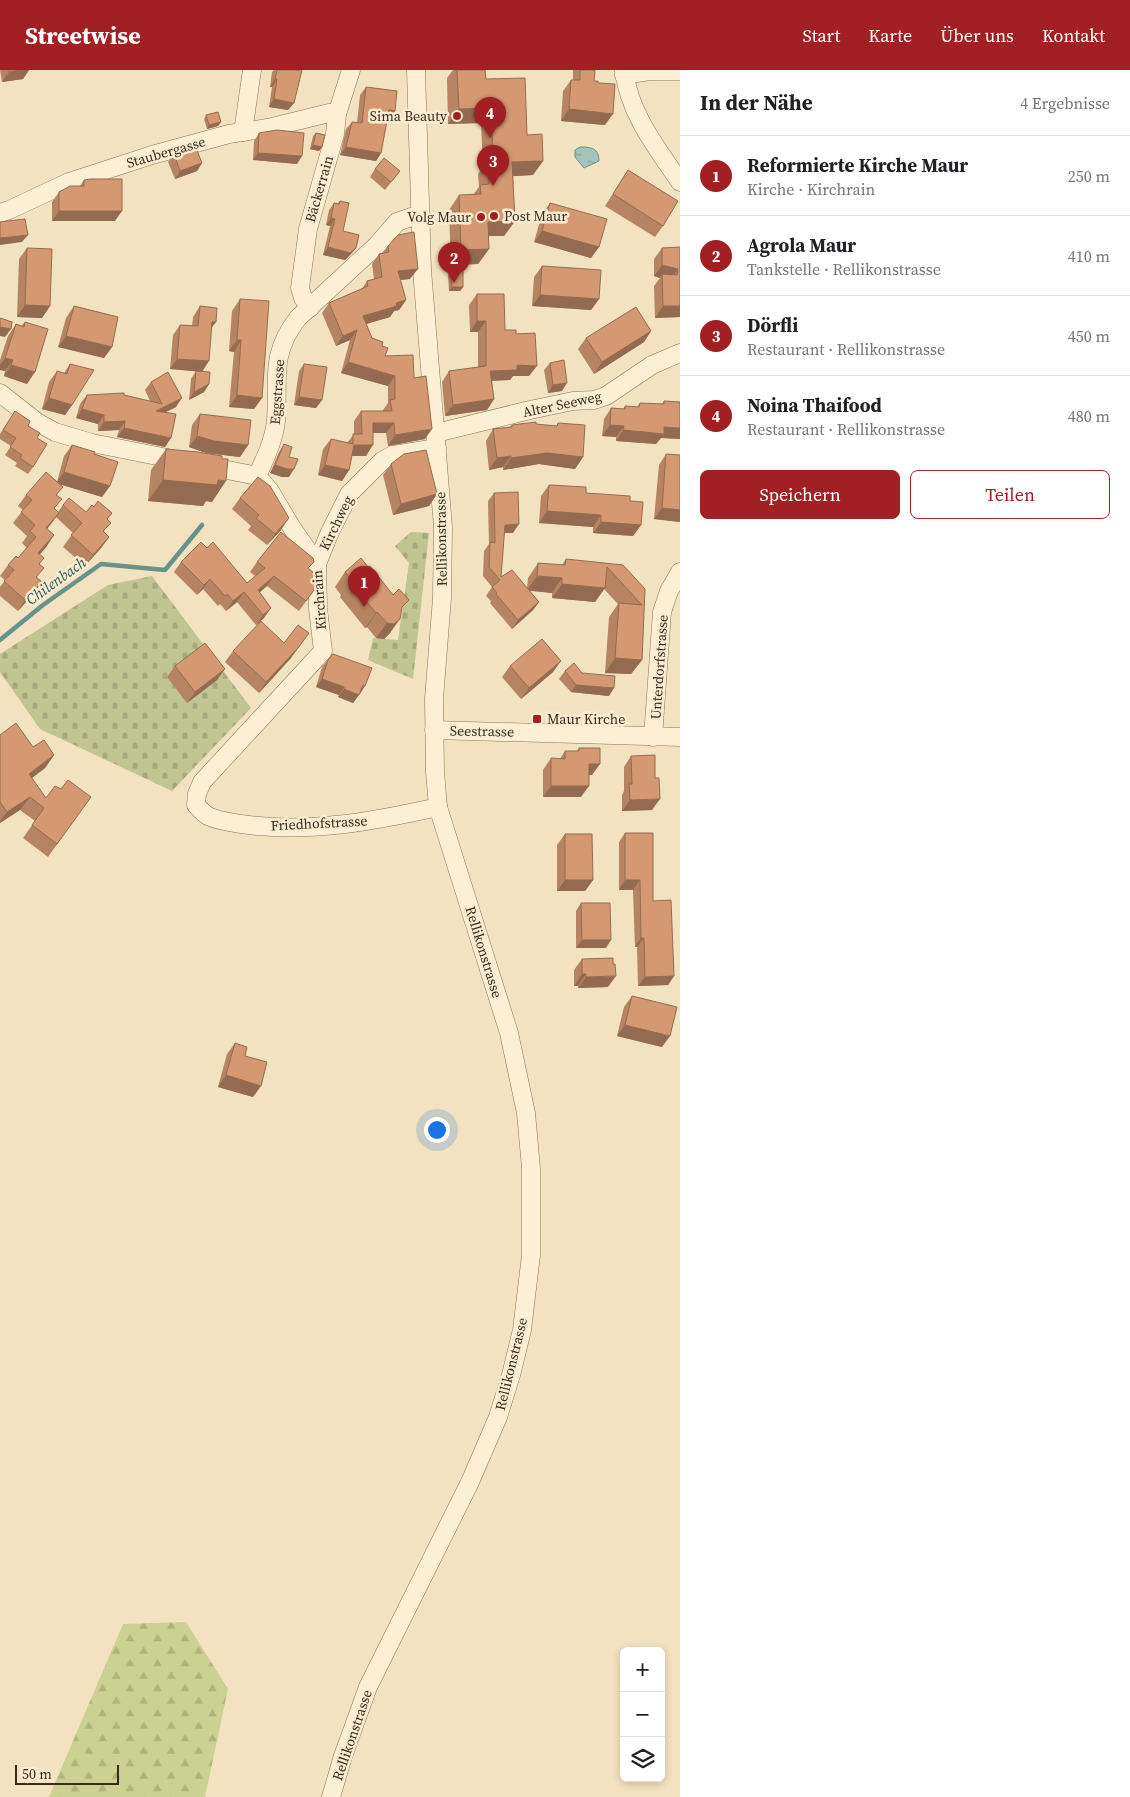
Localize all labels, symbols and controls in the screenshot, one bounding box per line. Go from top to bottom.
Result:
text: Streetwise [25,19,141,52]
text: Start [803,23,840,48]
text: Karte [868,23,912,48]
text: Über uns [940,23,1014,48]
text: Kontakt [1042,23,1105,48]
text: In der Nähe [700,88,813,117]
text: 4 Ergebnisse [1020,92,1110,114]
pin: 4 [474,97,506,138]
place label: Sima Beauty [370,106,448,126]
marker: Sima Beauty [451,110,463,122]
street label: Staubergasse [124,131,208,173]
pin: 3 [477,145,509,186]
text: Reformierte Kirche Maur [747,152,968,178]
street label: Bäckerrain [300,153,338,225]
text: 1 [712,165,720,187]
text: 250 m [1068,165,1110,187]
text: Kirche · Kirchrain [747,178,875,200]
place label: Post Maur [504,206,567,226]
place label: Volg Maur [407,207,471,227]
marker: Post Maur [488,210,500,222]
marker: Volg Maur [475,211,487,223]
text: Agrola Maur [747,232,856,258]
pin: 2 [438,242,470,283]
text: 2 [712,245,720,267]
text: 410 m [1068,245,1110,267]
text: Tankstelle · Rellikonstrasse [747,258,941,280]
text: Dörfli [747,312,798,338]
text: 3 [712,325,720,347]
text: 450 m [1068,325,1110,347]
text: Restaurant · Rellikonstrasse [747,338,945,360]
street label: Eggstrasse [265,359,289,425]
street label: Alter Seeweg [521,386,603,422]
text: Noina Thaifood [747,392,882,418]
text: 4 [712,405,720,427]
text: 480 m [1068,405,1110,427]
text: Restaurant · Rellikonstrasse [747,418,945,440]
button: Speichern [700,470,900,519]
button: Teilen [910,470,1110,519]
street label: Rellikonstrasse [430,491,452,587]
street label: Kirchweg [314,492,358,554]
water label: Chilenbach [21,552,90,610]
pin: 1 [348,566,380,607]
street label: Kirchrain [307,569,331,631]
street label: Unterdorfstrasse [645,614,673,720]
place label: Maur Kirche [547,709,625,729]
marker: Maur Kirche [531,713,543,725]
street label: Seestrasse [450,720,514,742]
street label: Friedhofstrasse [270,810,368,836]
street label: Rellikonstrasse [461,904,507,1000]
your location [424,1117,450,1143]
street label: Rellikonstrasse [490,1316,532,1412]
map controls [620,1647,665,1782]
button: + [620,1647,665,1692]
street label: Rellikonstrasse [327,1687,377,1783]
button: − [620,1692,665,1737]
button: layers [620,1737,665,1782]
scale bar [15,1762,119,1785]
text: 50 m [22,1764,52,1784]

